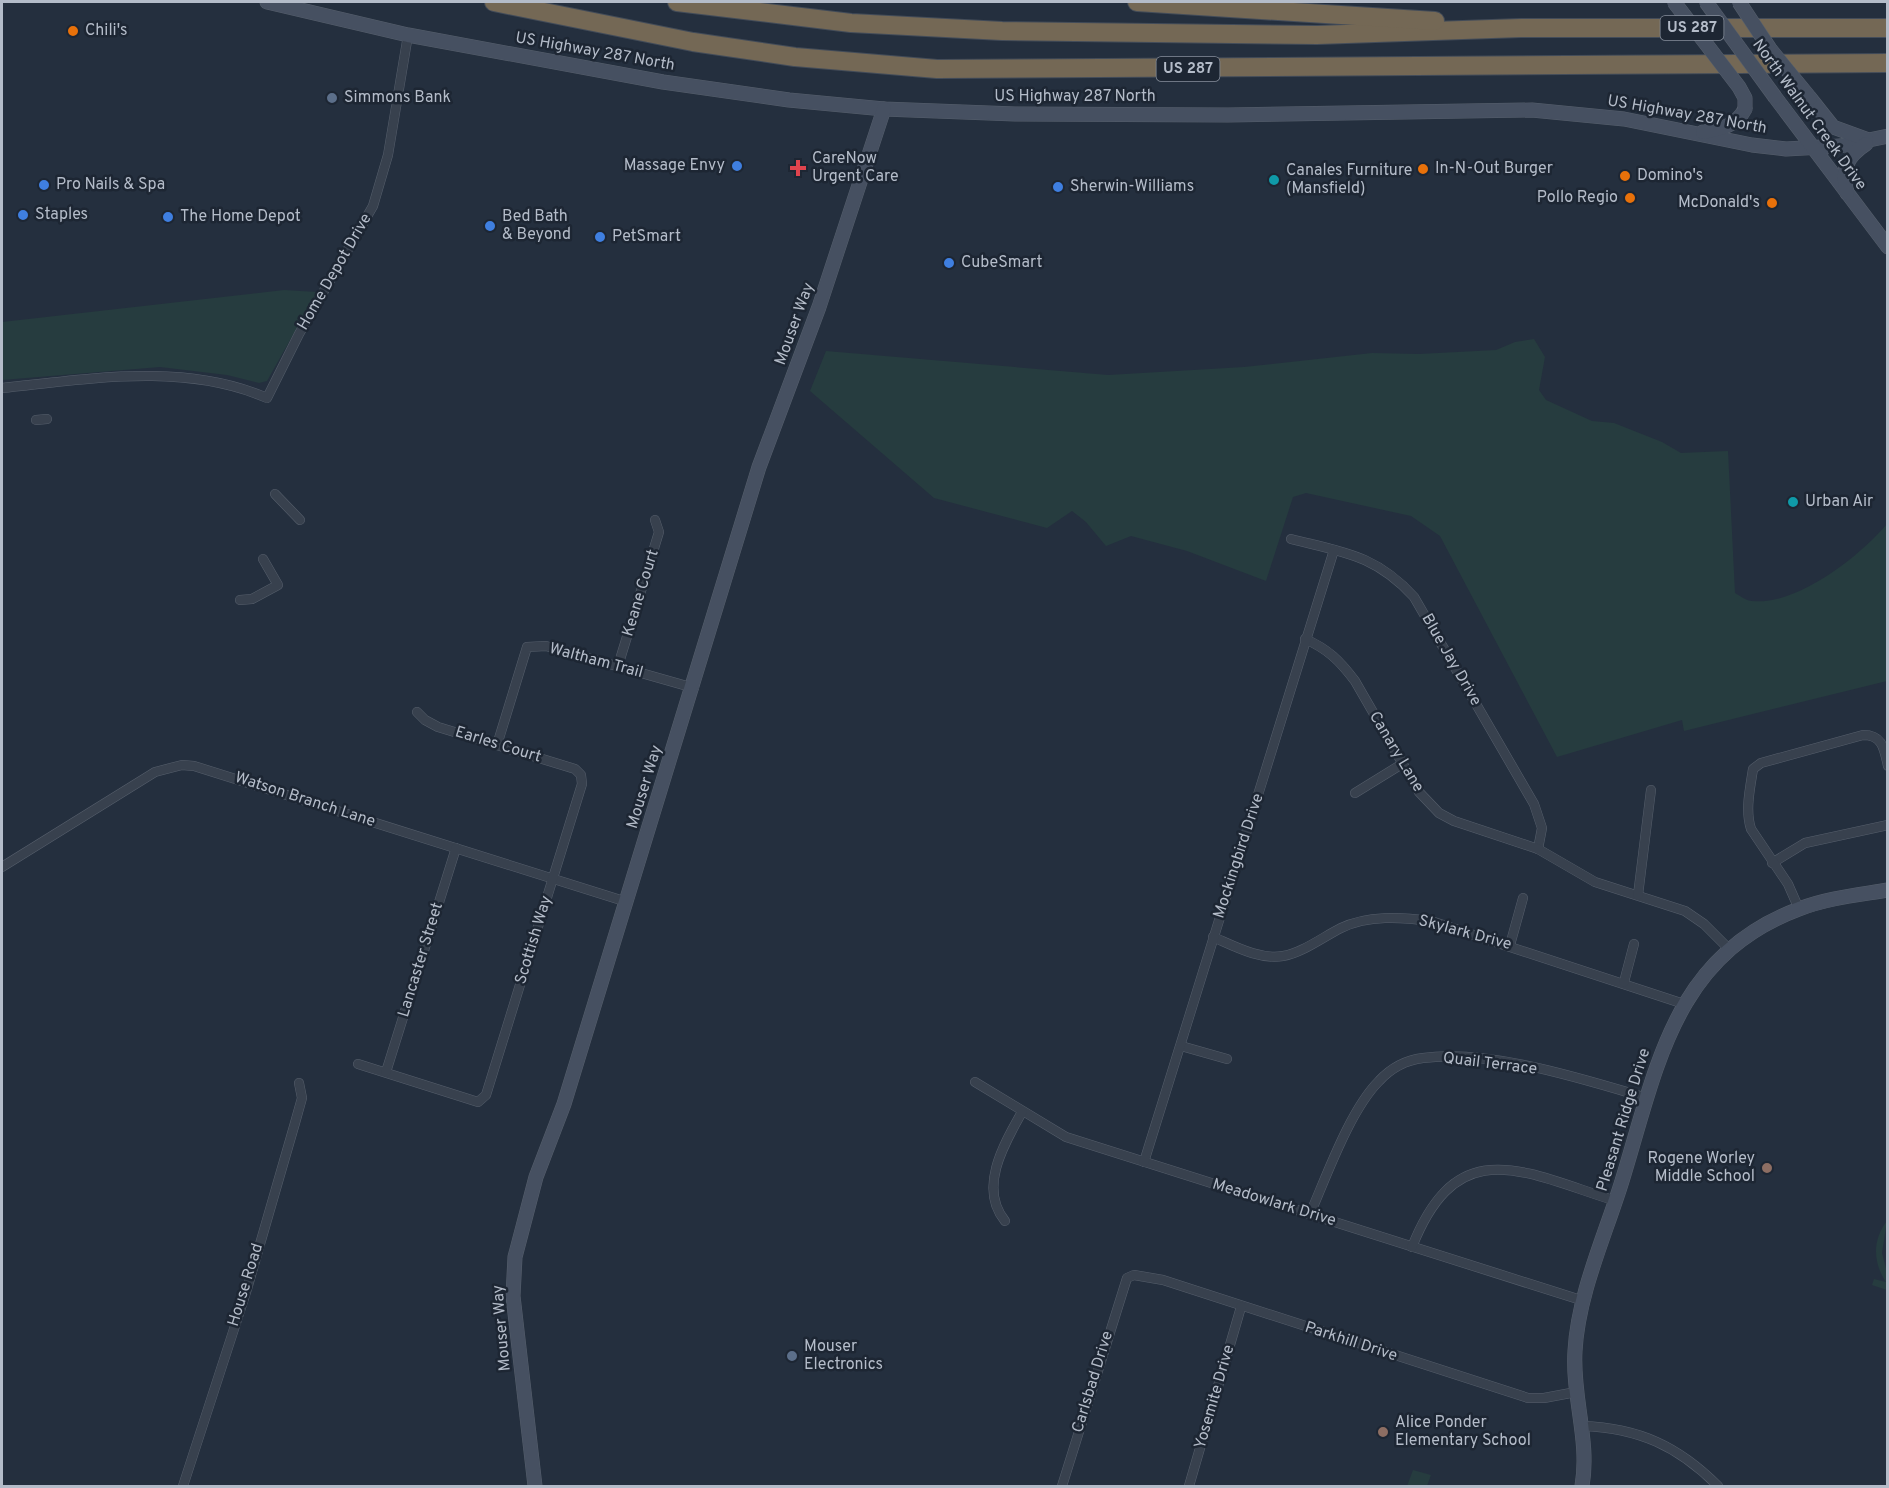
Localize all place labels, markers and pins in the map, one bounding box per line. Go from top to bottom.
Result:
place label: Chili's [85,21,128,41]
marker: Chili's [66,24,80,38]
place label: Simmons Bank [344,88,451,108]
marker: Simmons Bank [325,91,339,105]
place label: CareNow Urgent Care [812,149,899,187]
place label: Massage Envy [624,156,725,176]
marker: Massage Envy [730,159,744,173]
marker: CareNow Urgent Care [789,159,807,177]
place label: In-N-Out Burger [1435,159,1553,179]
place label: Canales Furniture (Mansfield) [1286,161,1412,199]
marker: In-N-Out Burger [1416,162,1430,176]
place label: Domino's [1637,166,1703,186]
marker: Domino's [1618,169,1632,183]
marker: Canales Furniture (Mansfield) [1267,173,1281,187]
place label: Pro Nails & Spa [56,175,165,195]
place label: Sherwin-Williams [1070,177,1194,197]
marker: Pro Nails & Spa [37,178,51,192]
marker: Sherwin-Williams [1051,180,1065,194]
place label: Pollo Regio [1537,188,1618,208]
marker: Pollo Regio [1623,191,1637,205]
place label: McDonald's [1678,193,1760,213]
marker: McDonald's [1765,196,1779,210]
place label: Staples [35,205,88,225]
place label: The Home Depot [180,207,301,227]
place label: Bed Bath & Beyond [502,207,571,245]
marker: Staples [16,208,30,222]
marker: The Home Depot [161,210,175,224]
marker: Bed Bath & Beyond [483,219,497,233]
place label: PetSmart [612,227,681,247]
marker: PetSmart [593,230,607,244]
place label: CubeSmart [961,253,1043,273]
marker: CubeSmart [942,256,956,270]
place label: Urban Air [1805,492,1873,512]
marker: Urban Air [1786,495,1800,509]
place label: Rogene Worley Middle School [1648,1149,1755,1187]
marker: Rogene Worley Middle School [1760,1161,1774,1175]
place label: Mouser Electronics [804,1337,883,1375]
marker: Mouser Electronics [785,1349,799,1363]
place label: Alice Ponder Elementary School [1395,1413,1531,1451]
marker: Alice Ponder Elementary School [1376,1425,1390,1439]

